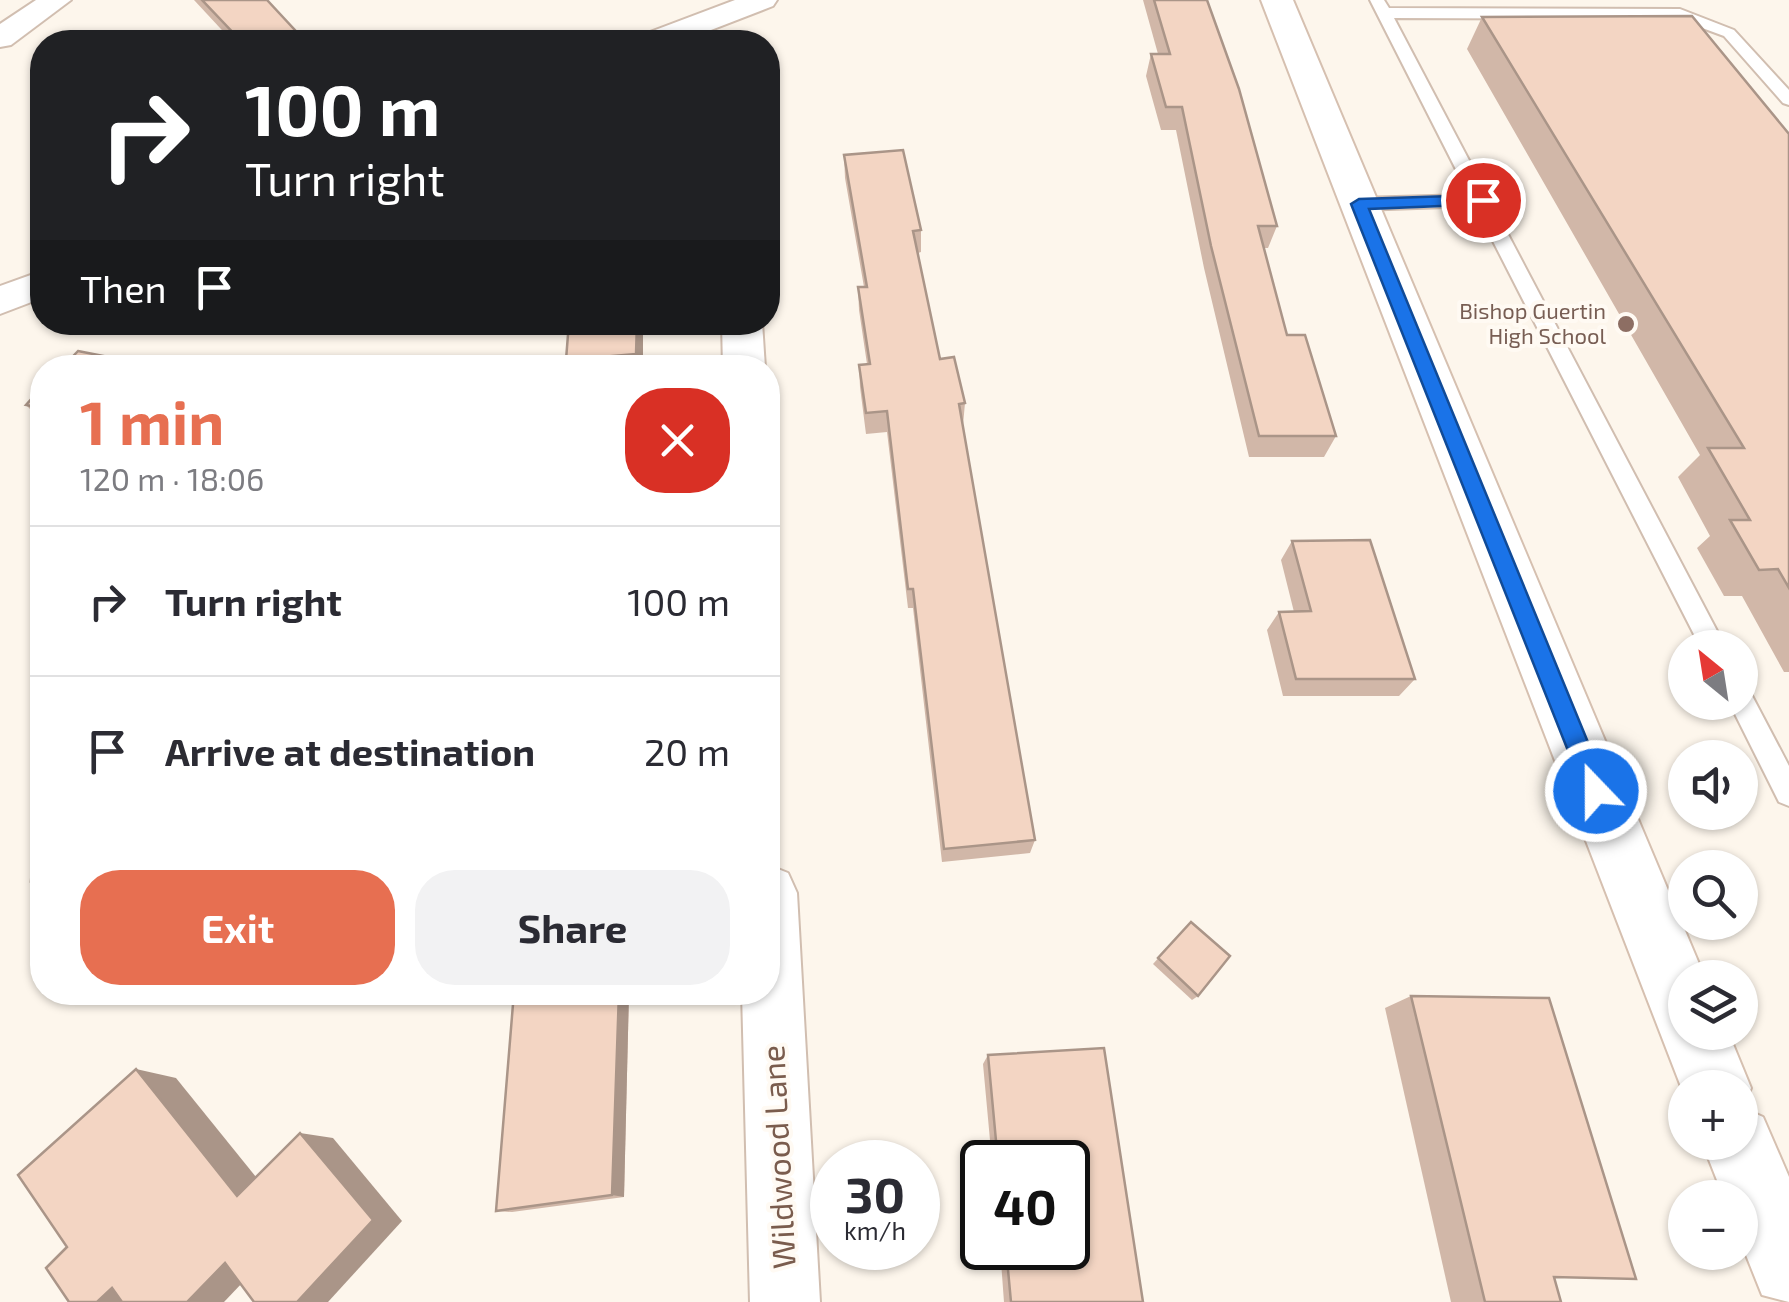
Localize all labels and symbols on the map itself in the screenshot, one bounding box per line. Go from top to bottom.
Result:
pin [1441,158,1526,243]
place label: Bishop Guertin High School [1459,297,1606,348]
marker: Bishop Guertin High School [1615,313,1637,335]
north arrow [1668,630,1758,720]
position arrow [1544,739,1648,843]
street label: Wildwood Lane [752,1044,802,1270]
speed limit sign: 40 [960,1140,1090,1270]

